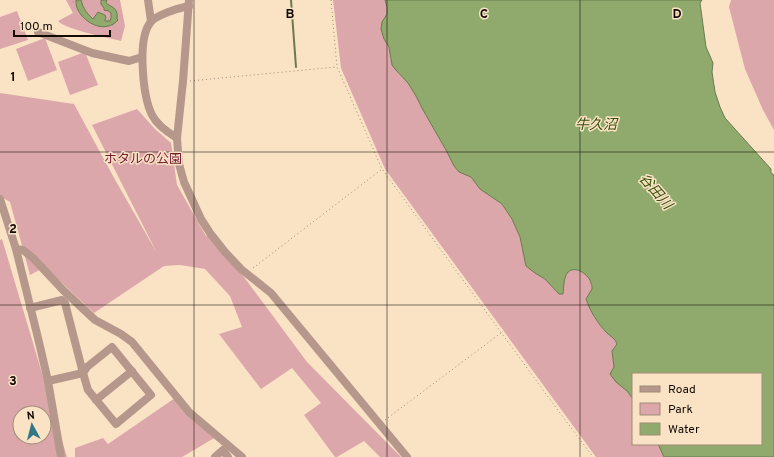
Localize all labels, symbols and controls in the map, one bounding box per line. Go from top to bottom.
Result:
text: B [286,7,295,23]
text: C [480,7,488,23]
text: D [672,7,682,23]
scale bar [14,12,110,38]
text: 100 m [20,19,53,35]
text: 1 [10,70,16,86]
water label: 牛久沼 [575,117,619,134]
park label: ホタルの公園 [104,152,182,168]
water label: 谷田川 [635,171,676,215]
text: 2 [9,222,17,238]
legend [632,373,762,445]
text: 3 [9,374,17,390]
text: Road [668,382,696,398]
text: Park [668,402,693,418]
north arrow [12,405,52,445]
text: N [26,409,36,423]
text: Water [668,422,700,438]

